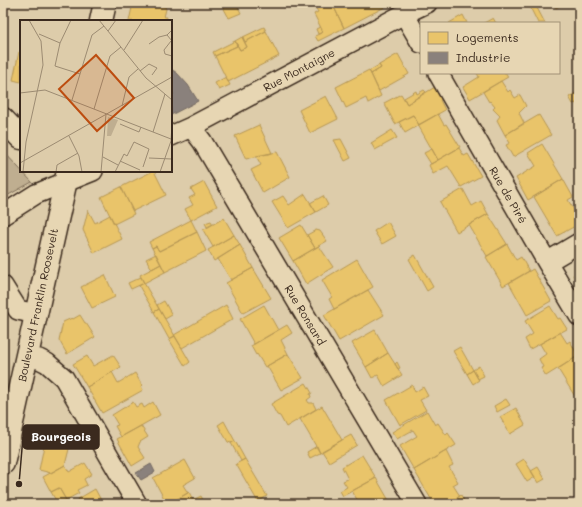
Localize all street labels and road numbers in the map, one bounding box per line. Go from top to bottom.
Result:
street label: Rue Montaigne [260,44,337,95]
street label: Rue de Piré [486,164,531,226]
street label: Boulevard Franklin Roosevelt [14,227,61,383]
street label: Rue Ronsard [282,282,329,348]

